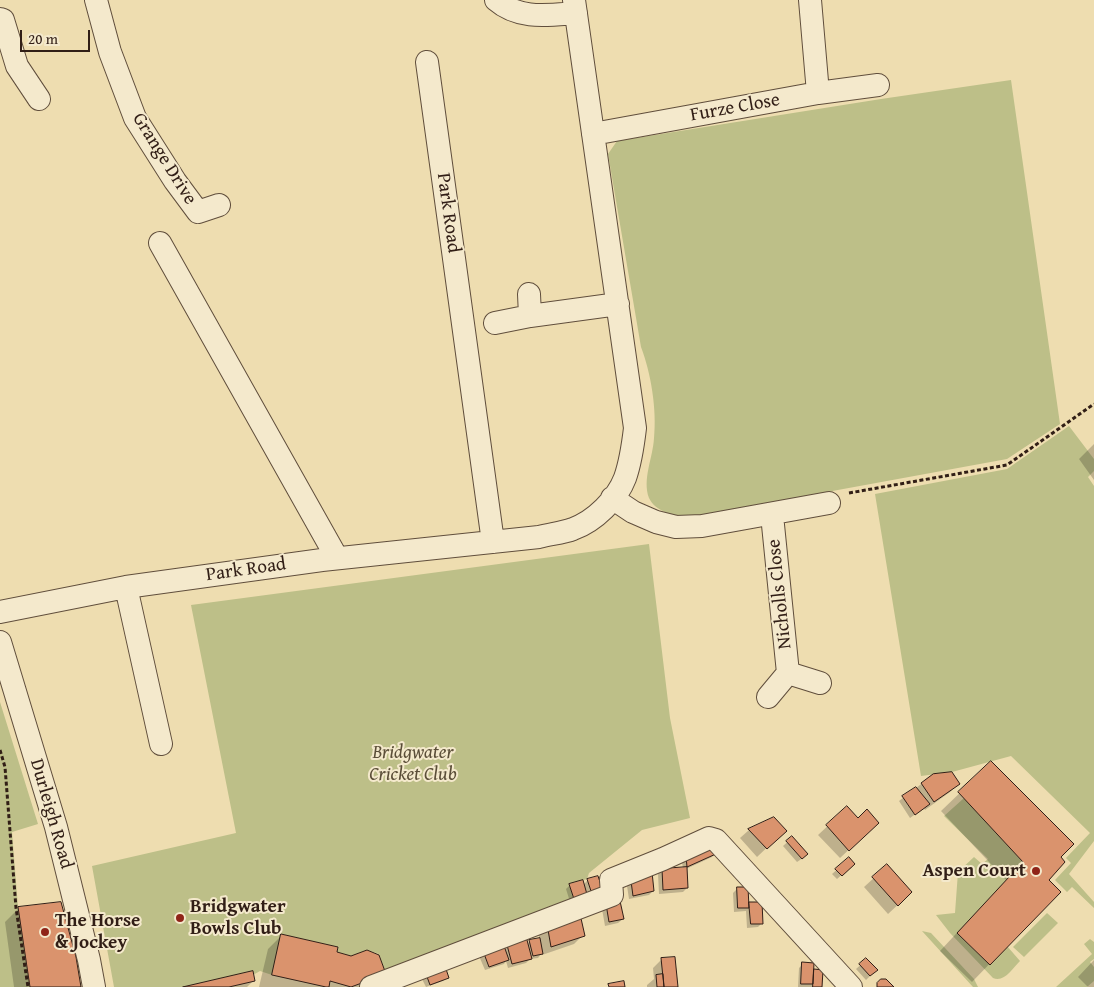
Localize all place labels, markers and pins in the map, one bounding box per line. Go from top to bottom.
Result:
place label: Aspen Court [922,860,1026,882]
marker: Aspen Court [1030,865,1042,877]
place label: Bridgwater Bowls Club [190,896,286,940]
place label: The Horse & Jockey [55,910,140,954]
marker: Bridgwater Bowls Club [174,912,186,924]
marker: The Horse & Jockey [39,926,51,938]

